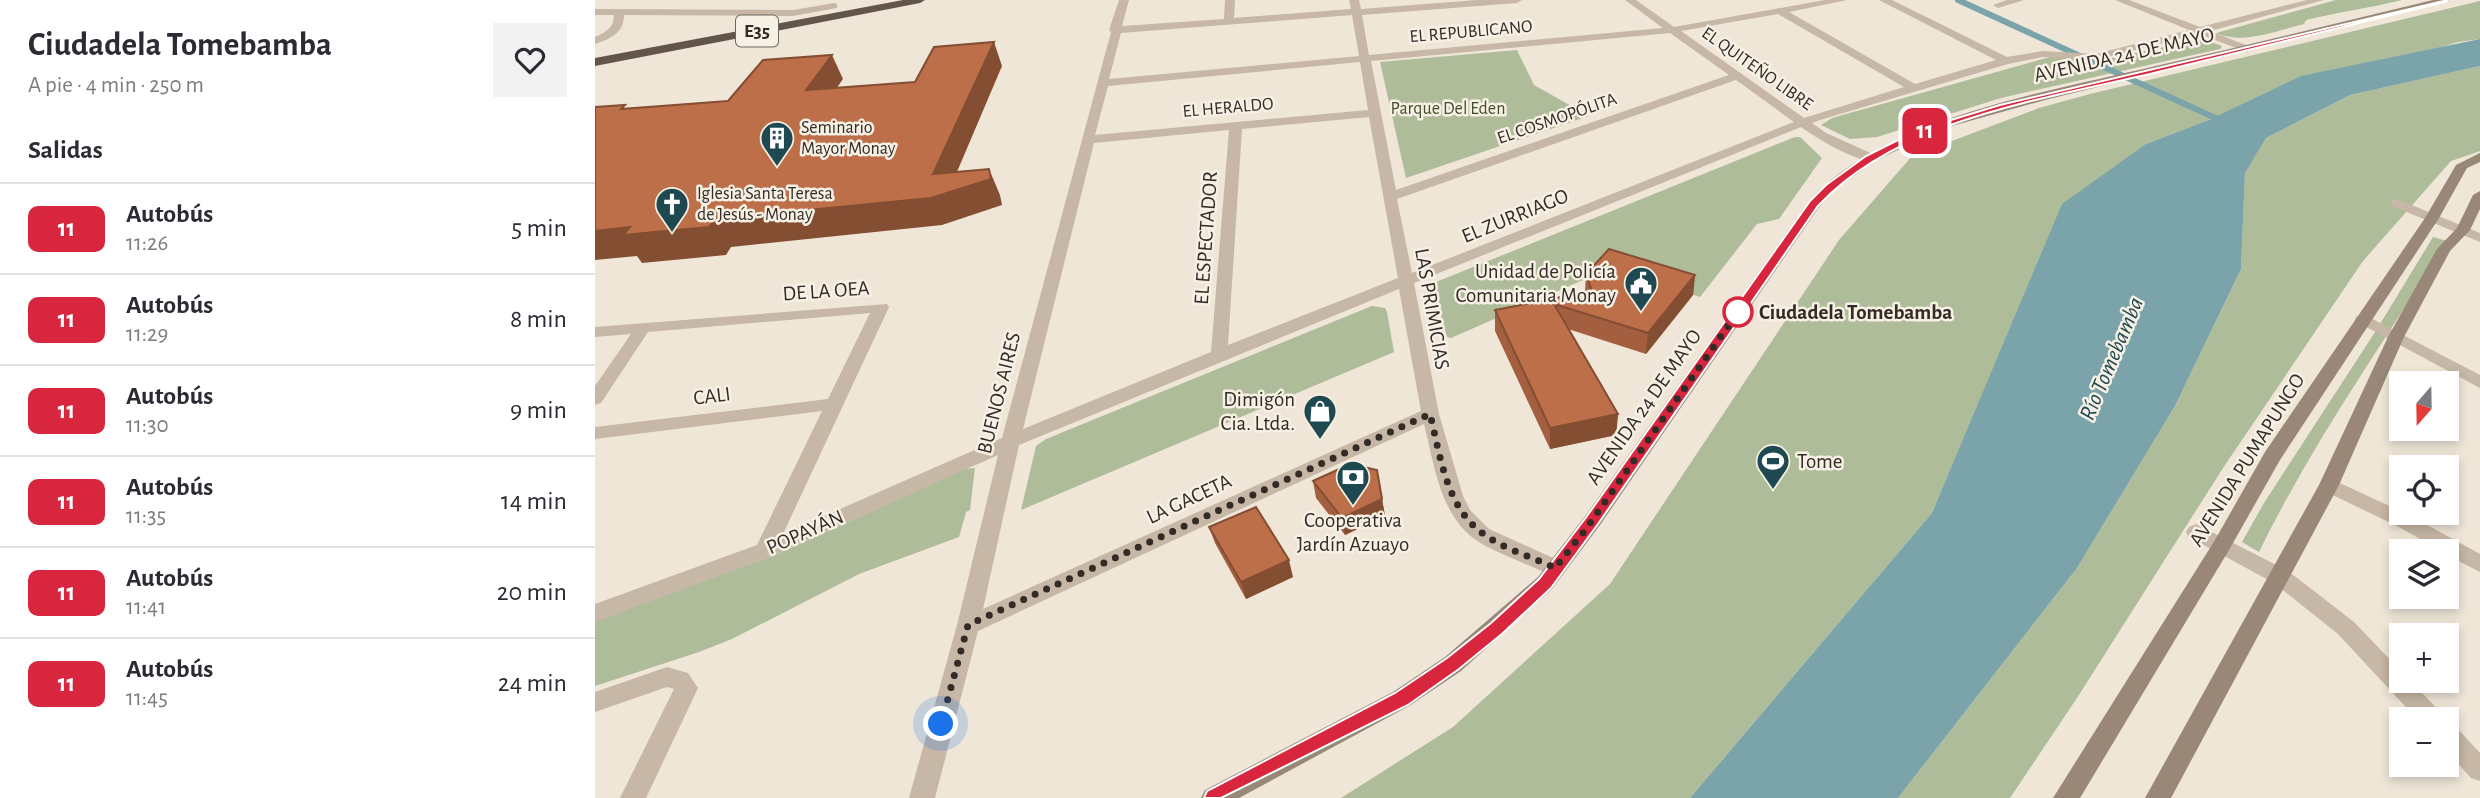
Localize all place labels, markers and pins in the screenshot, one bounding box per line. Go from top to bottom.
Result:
building icon: Seminario Mayor Monay [758,119,796,168]
place label: Seminario Mayor Monay [801,119,896,158]
church icon: Iglesia Santa Teresa de Jesús - Monay [653,185,691,234]
place label: Iglesia Santa Teresa de Jesús - Monay [697,185,833,224]
place label: Unidad de Policía Comunitaria Monay [1455,261,1616,306]
public building icon: Unidad de Policía Comunitaria Monay [1622,264,1660,313]
marker: Ciudadela Tomebamba [1723,297,1753,327]
place label: Ciudadela Tomebamba [1759,302,1952,323]
place label: Dimigón Cia. Ltda. [1221,389,1295,434]
shop icon: Dimigón Cia. Ltda. [1301,392,1339,441]
sports icon: Tome [1754,442,1792,491]
place label: Tome [1797,451,1843,472]
bank icon: Cooperativa Jardín Azuayo [1334,458,1372,507]
place label: Cooperativa Jardín Azuayo [1297,510,1409,555]

